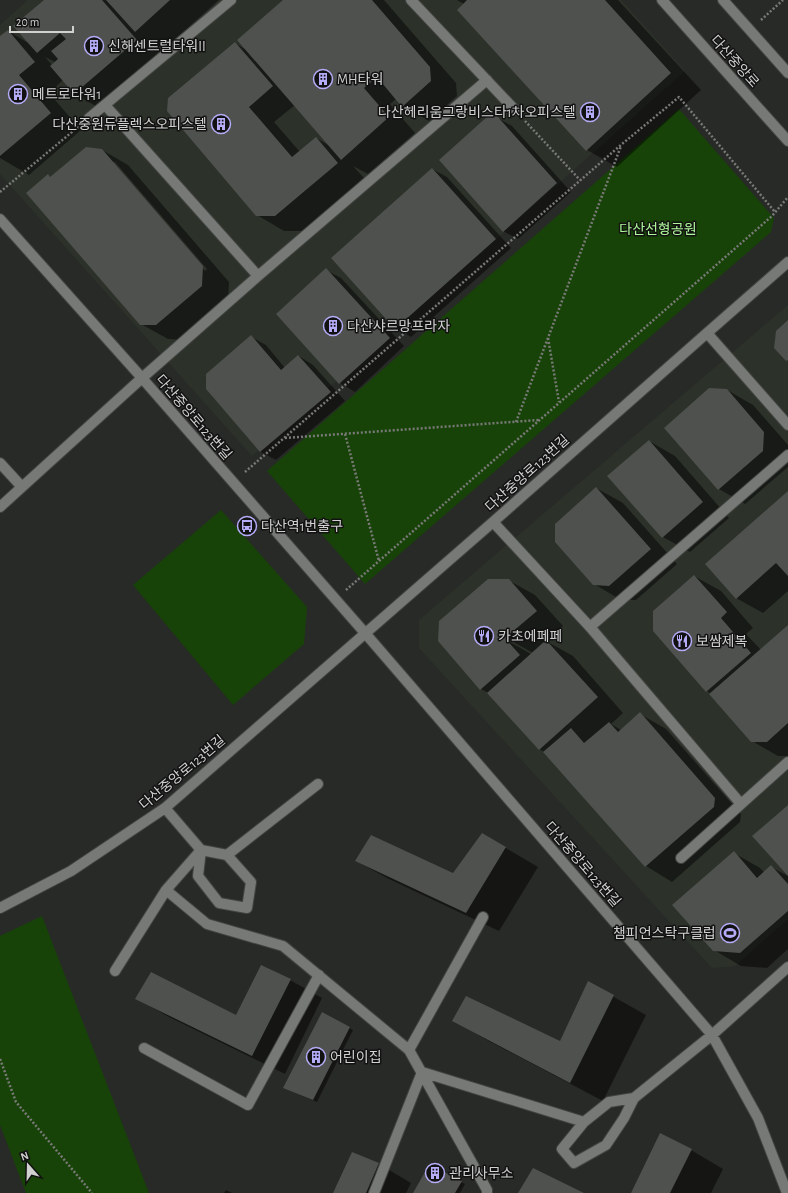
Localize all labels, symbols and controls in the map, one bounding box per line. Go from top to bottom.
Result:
scale bar [10,8,73,34]
text: 20 m [16,16,39,28]
street label: 다산중앙로 [708,32,762,90]
building icon: 신해센트럴타워II [83,35,105,57]
place label: 신해센트럴타워II [108,39,206,54]
building icon: MH타워 [312,68,334,90]
place label: MH타워 [337,72,383,87]
building icon: 메트로타워1 [7,83,29,105]
place label: 메트로타워1 [32,87,101,102]
building icon: 다산헤리움그랑비스타1차오피스텔 [579,101,601,123]
place label: 다산헤리움그랑비스타1차오피스텔 [378,105,576,120]
building icon: 다산중원듀플렉스오피스텔 [210,113,232,135]
place label: 다산중원듀플렉스오피스텔 [52,117,207,132]
park label: 다산선형공원 [619,222,697,237]
building icon: 다산샤르망프라자 [322,315,344,337]
place label: 다산샤르망프라자 [347,319,450,334]
street label: 다산중앙로123번길 [153,372,234,463]
street label: 다산중앙로123번길 [483,432,572,515]
bus stop icon: 다산역1번출구 [236,515,258,537]
place label: 다산역1번출구 [261,519,343,534]
restaurant icon: 카초에페페 [473,625,495,647]
place label: 카초에페페 [498,629,562,644]
restaurant icon: 보쌈제복 [671,630,693,652]
place label: 보쌈제복 [696,634,748,649]
street label: 다산중앙로123번길 [136,732,228,813]
street label: 다산중앙로123번길 [542,819,623,910]
sports icon: 챔피언스탁구클럽 [719,922,741,944]
place label: 챔피언스탁구클럽 [613,926,716,941]
building icon: 어린이집 [305,1046,327,1068]
place label: 어린이집 [330,1050,382,1065]
north arrow [8,1145,48,1185]
text: N [19,1150,30,1163]
building icon: 관리사무소 [424,1162,446,1184]
place label: 관리사무소 [449,1166,514,1181]

